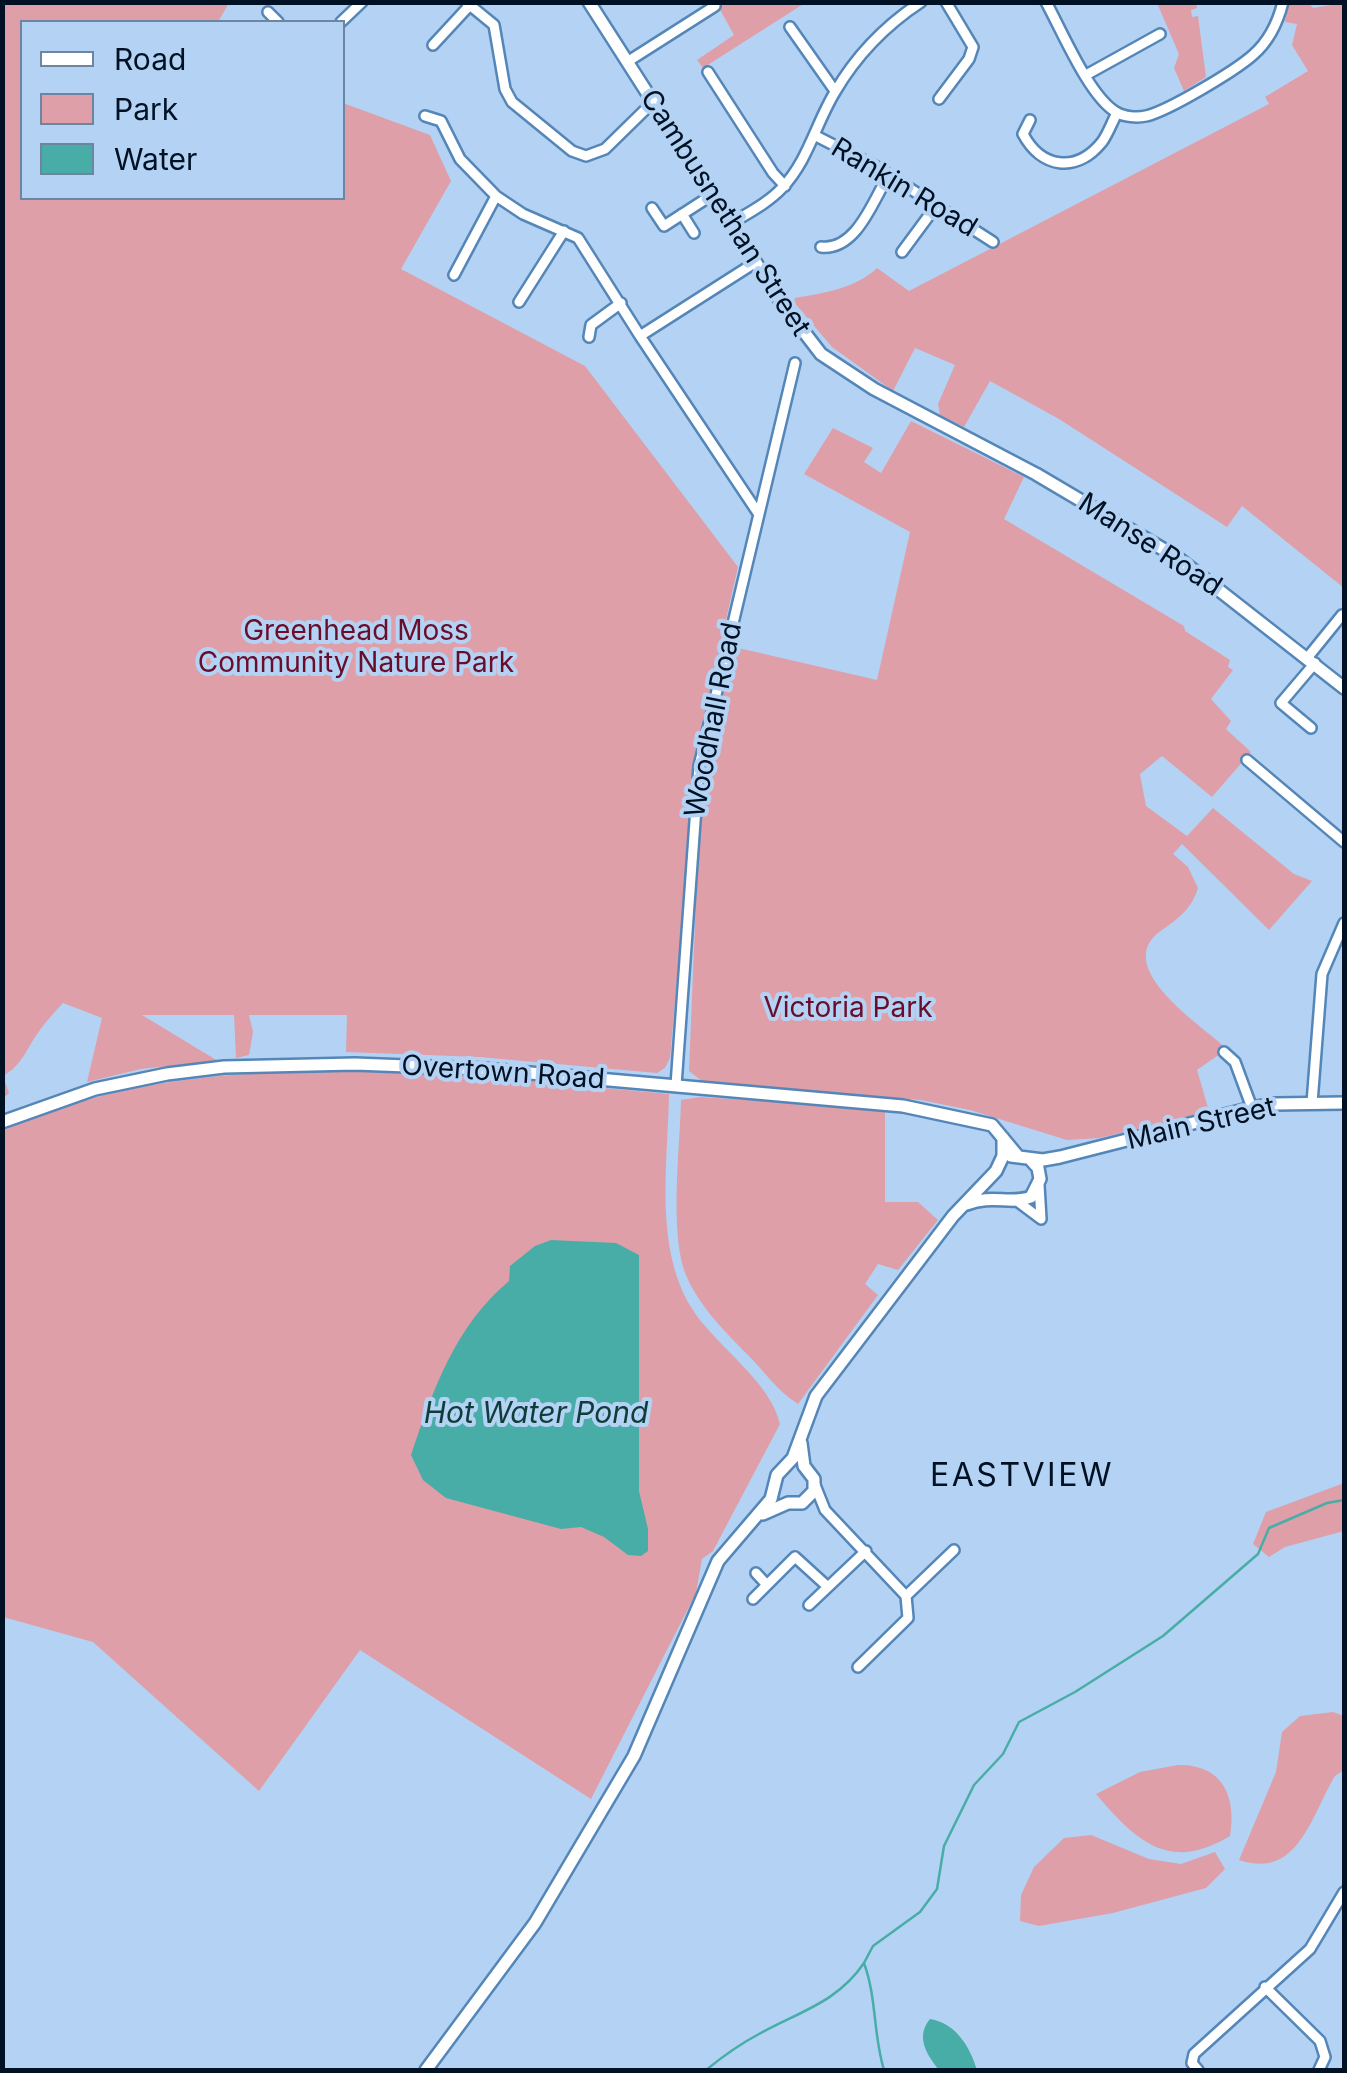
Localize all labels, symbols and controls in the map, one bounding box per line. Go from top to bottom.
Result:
legend [20,20,345,200]
text: Road [114,41,186,77]
street label: Cambusnethan Street [633,84,817,342]
text: Park [114,91,178,127]
street label: Rankin Road [825,131,983,245]
text: Water [114,141,197,177]
street label: Manse Road [1072,486,1228,604]
park label: Greenhead Moss Community Nature Park [198,615,514,681]
street label: Woodhall Road [679,620,749,820]
park label: Victoria Park [763,992,933,1026]
street label: Overtown Road [400,1049,606,1097]
street label: Main Street [1124,1091,1278,1157]
water label: Hot Water Pond [424,1396,648,1432]
district label: EASTVIEW [930,1457,1114,1495]

